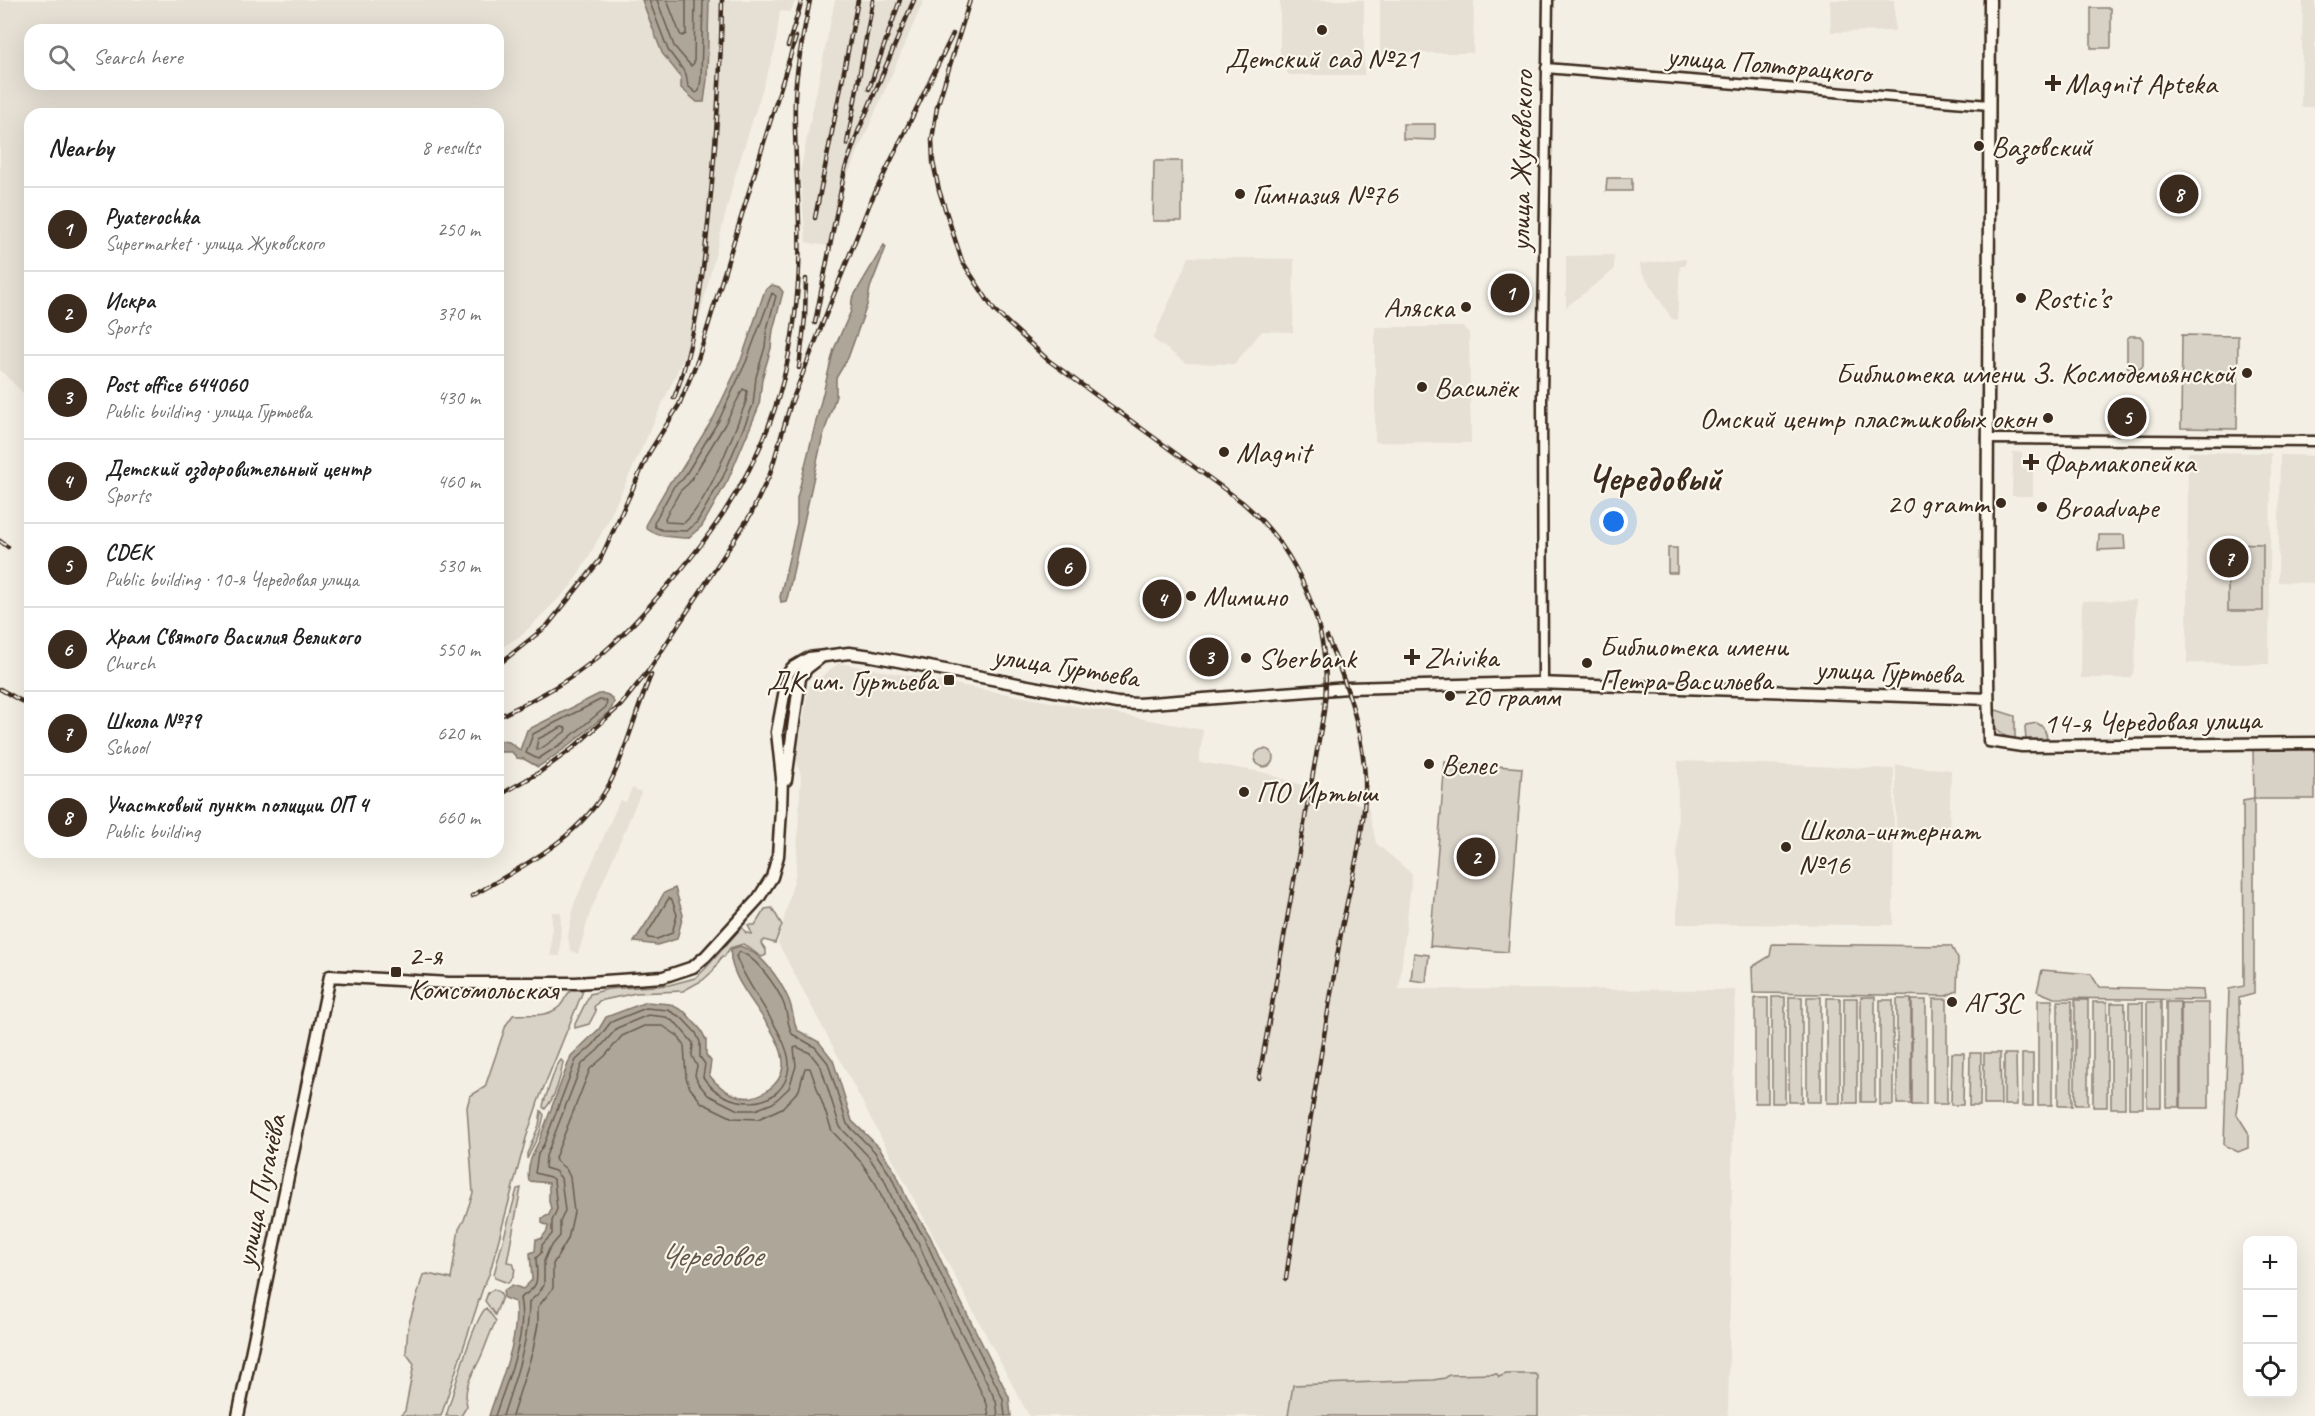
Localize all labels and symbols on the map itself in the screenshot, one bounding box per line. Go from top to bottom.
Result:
marker: Детский сад №21 [1315,23,1329,37]
street label: улица Полторацкого [1663,36,1876,92]
place label: Детский сад №21 [1225,39,1420,77]
place label: Magnit Apteka [2065,64,2219,102]
street label: улица Жуковского [1500,69,1542,254]
marker: Magnit Apteka [2046,76,2060,90]
place label: Вазовский [1991,127,2094,165]
marker: Вазовский [1972,139,1986,153]
pin: 8 [2160,172,2198,216]
place label: Гимназия №76 [1252,175,1399,213]
marker: Гимназия №76 [1233,187,1247,201]
pin: 1 [1490,270,1530,316]
place label: Rostic’s [2033,279,2113,317]
place label: Аляска [1384,288,1456,326]
marker: Rostic’s [2014,291,2028,305]
marker: Аляска [1459,300,1473,314]
place label: Библиотека имени З. Космодемьянской [1835,354,2236,392]
marker: Библиотека имени З. Космодемьянской [2240,366,2254,380]
place label: Василёк [1434,368,1520,406]
marker: Василёк [1415,380,1429,394]
pin: 5 [2108,394,2146,440]
place label: Омский центр пластиковых окон [1699,399,2039,437]
marker: Омский центр пластиковых окон [2041,411,2055,425]
place label: Magnit [1236,433,1314,471]
place label: Фармакопейка [2043,443,2197,481]
marker: Magnit [1217,445,1231,459]
district label: Чередовый [1587,455,1724,501]
marker: Фармакопейка [2024,455,2038,469]
place label: 20 gramm [1887,484,1991,522]
place label: Broadvape [2054,488,2160,526]
marker: 20 gramm [1994,496,2008,510]
marker: Broadvape [2035,500,2049,514]
your location [1599,507,1628,536]
pin: 7 [2210,536,2248,580]
pin: 6 [1048,544,1086,590]
pin: 4 [1142,576,1182,622]
place label: Мимино [1203,577,1288,615]
marker: Мимино [1184,589,1198,603]
place label: Библиотека имени Петра Васильева [1599,627,1790,699]
pin: 3 [1190,634,1228,680]
street label: улица Гуртьева [988,635,1144,697]
place label: Zhivika [1424,638,1501,676]
place label: Sberbank [1258,639,1358,677]
street label: улица Гуртьева [1813,649,1966,693]
marker: Zhivika [1405,650,1419,664]
marker: Sberbank [1239,651,1253,665]
marker: Библиотека имени Петра Васильева [1580,656,1594,670]
place label: ДК им. Гуртьева [767,661,940,699]
marker: ДК им. Гуртьева [942,673,956,687]
place label: 20 грамм [1462,677,1562,715]
marker: 20 грамм [1443,689,1457,703]
street label: 14-я Чередовая улица [2043,700,2264,742]
place label: Велес [1441,745,1498,783]
marker: Велес [1422,757,1436,771]
place label: ПО Иртыш [1256,773,1379,811]
marker: ПО Иртыш [1237,785,1251,799]
place label: Школа-интернат №16 [1798,811,1982,883]
pin: 2 [1456,834,1496,880]
marker: Школа-интернат №16 [1779,840,1793,854]
place label: 2-я Комсомольская [408,936,560,1008]
marker: 2-я Комсомольская [389,965,403,979]
place label: АГЗС [1964,983,2025,1021]
marker: АГЗС [1945,995,1959,1009]
street label: улица Пугачёва [225,1109,295,1273]
water label: Чередовое [659,1235,766,1276]

